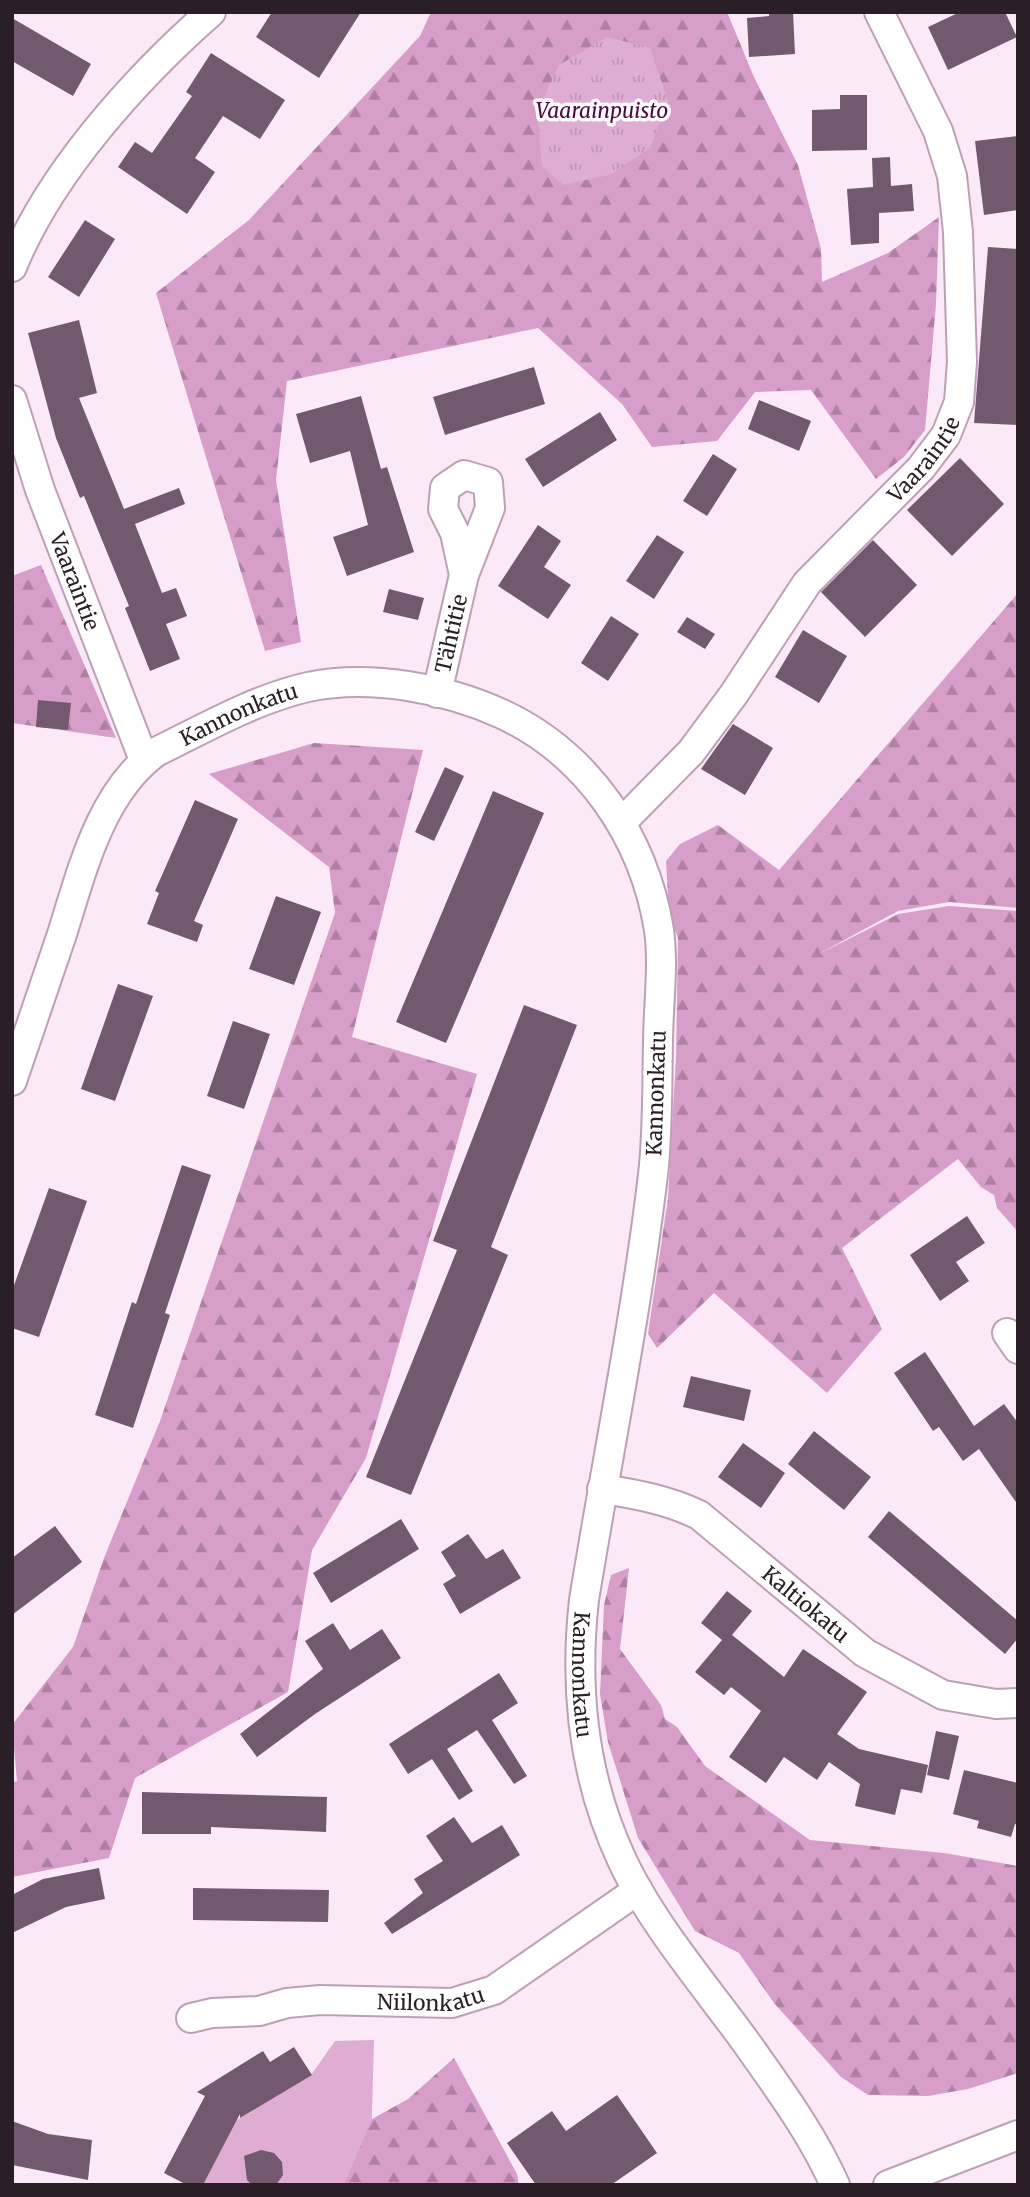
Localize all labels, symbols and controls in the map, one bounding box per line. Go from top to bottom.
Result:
park label: Vaarainpuisto [536,97,668,124]
street label: Vaaraintie [881,413,965,508]
street label: Vaaraintie [44,528,106,634]
street label: Tähtitie [429,591,473,676]
street label: Kannonkatu [175,677,301,751]
street label: Kannonkatu [640,1030,672,1156]
street label: Kaltiokatu [757,1560,855,1648]
street label: Kannonkatu [567,1611,599,1739]
street label: Niilonkatu [377,1980,488,2017]

